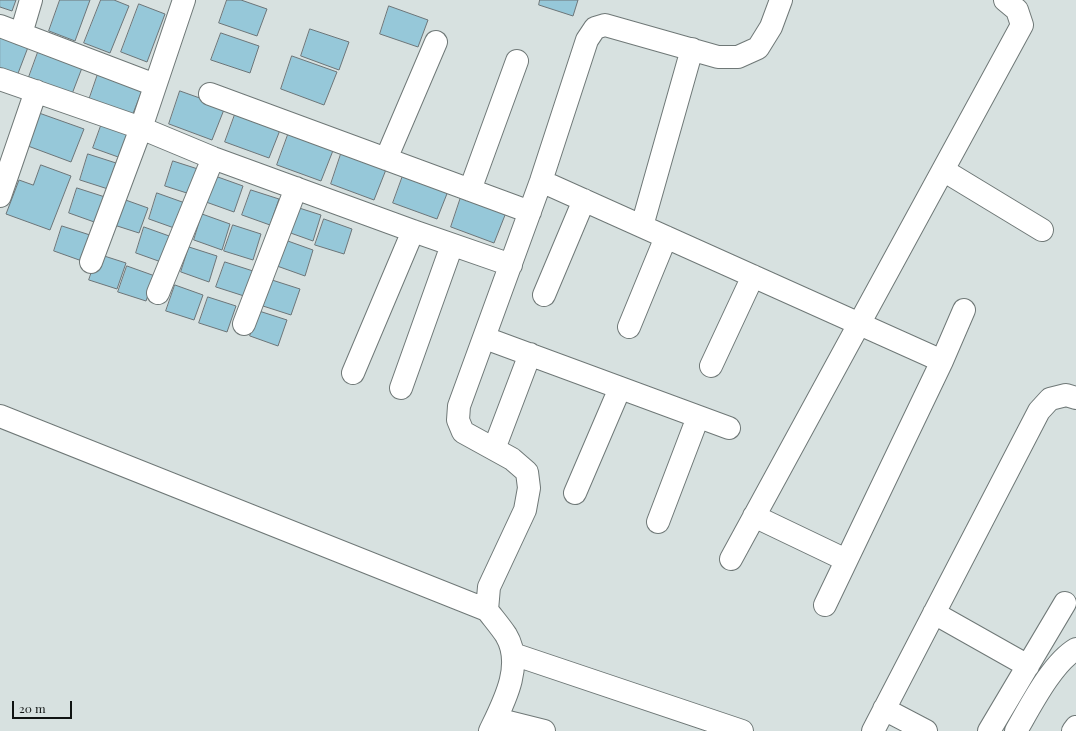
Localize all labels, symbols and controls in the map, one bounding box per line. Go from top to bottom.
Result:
scale bar [14,693,74,719]
text: 20 m [19,700,46,716]

